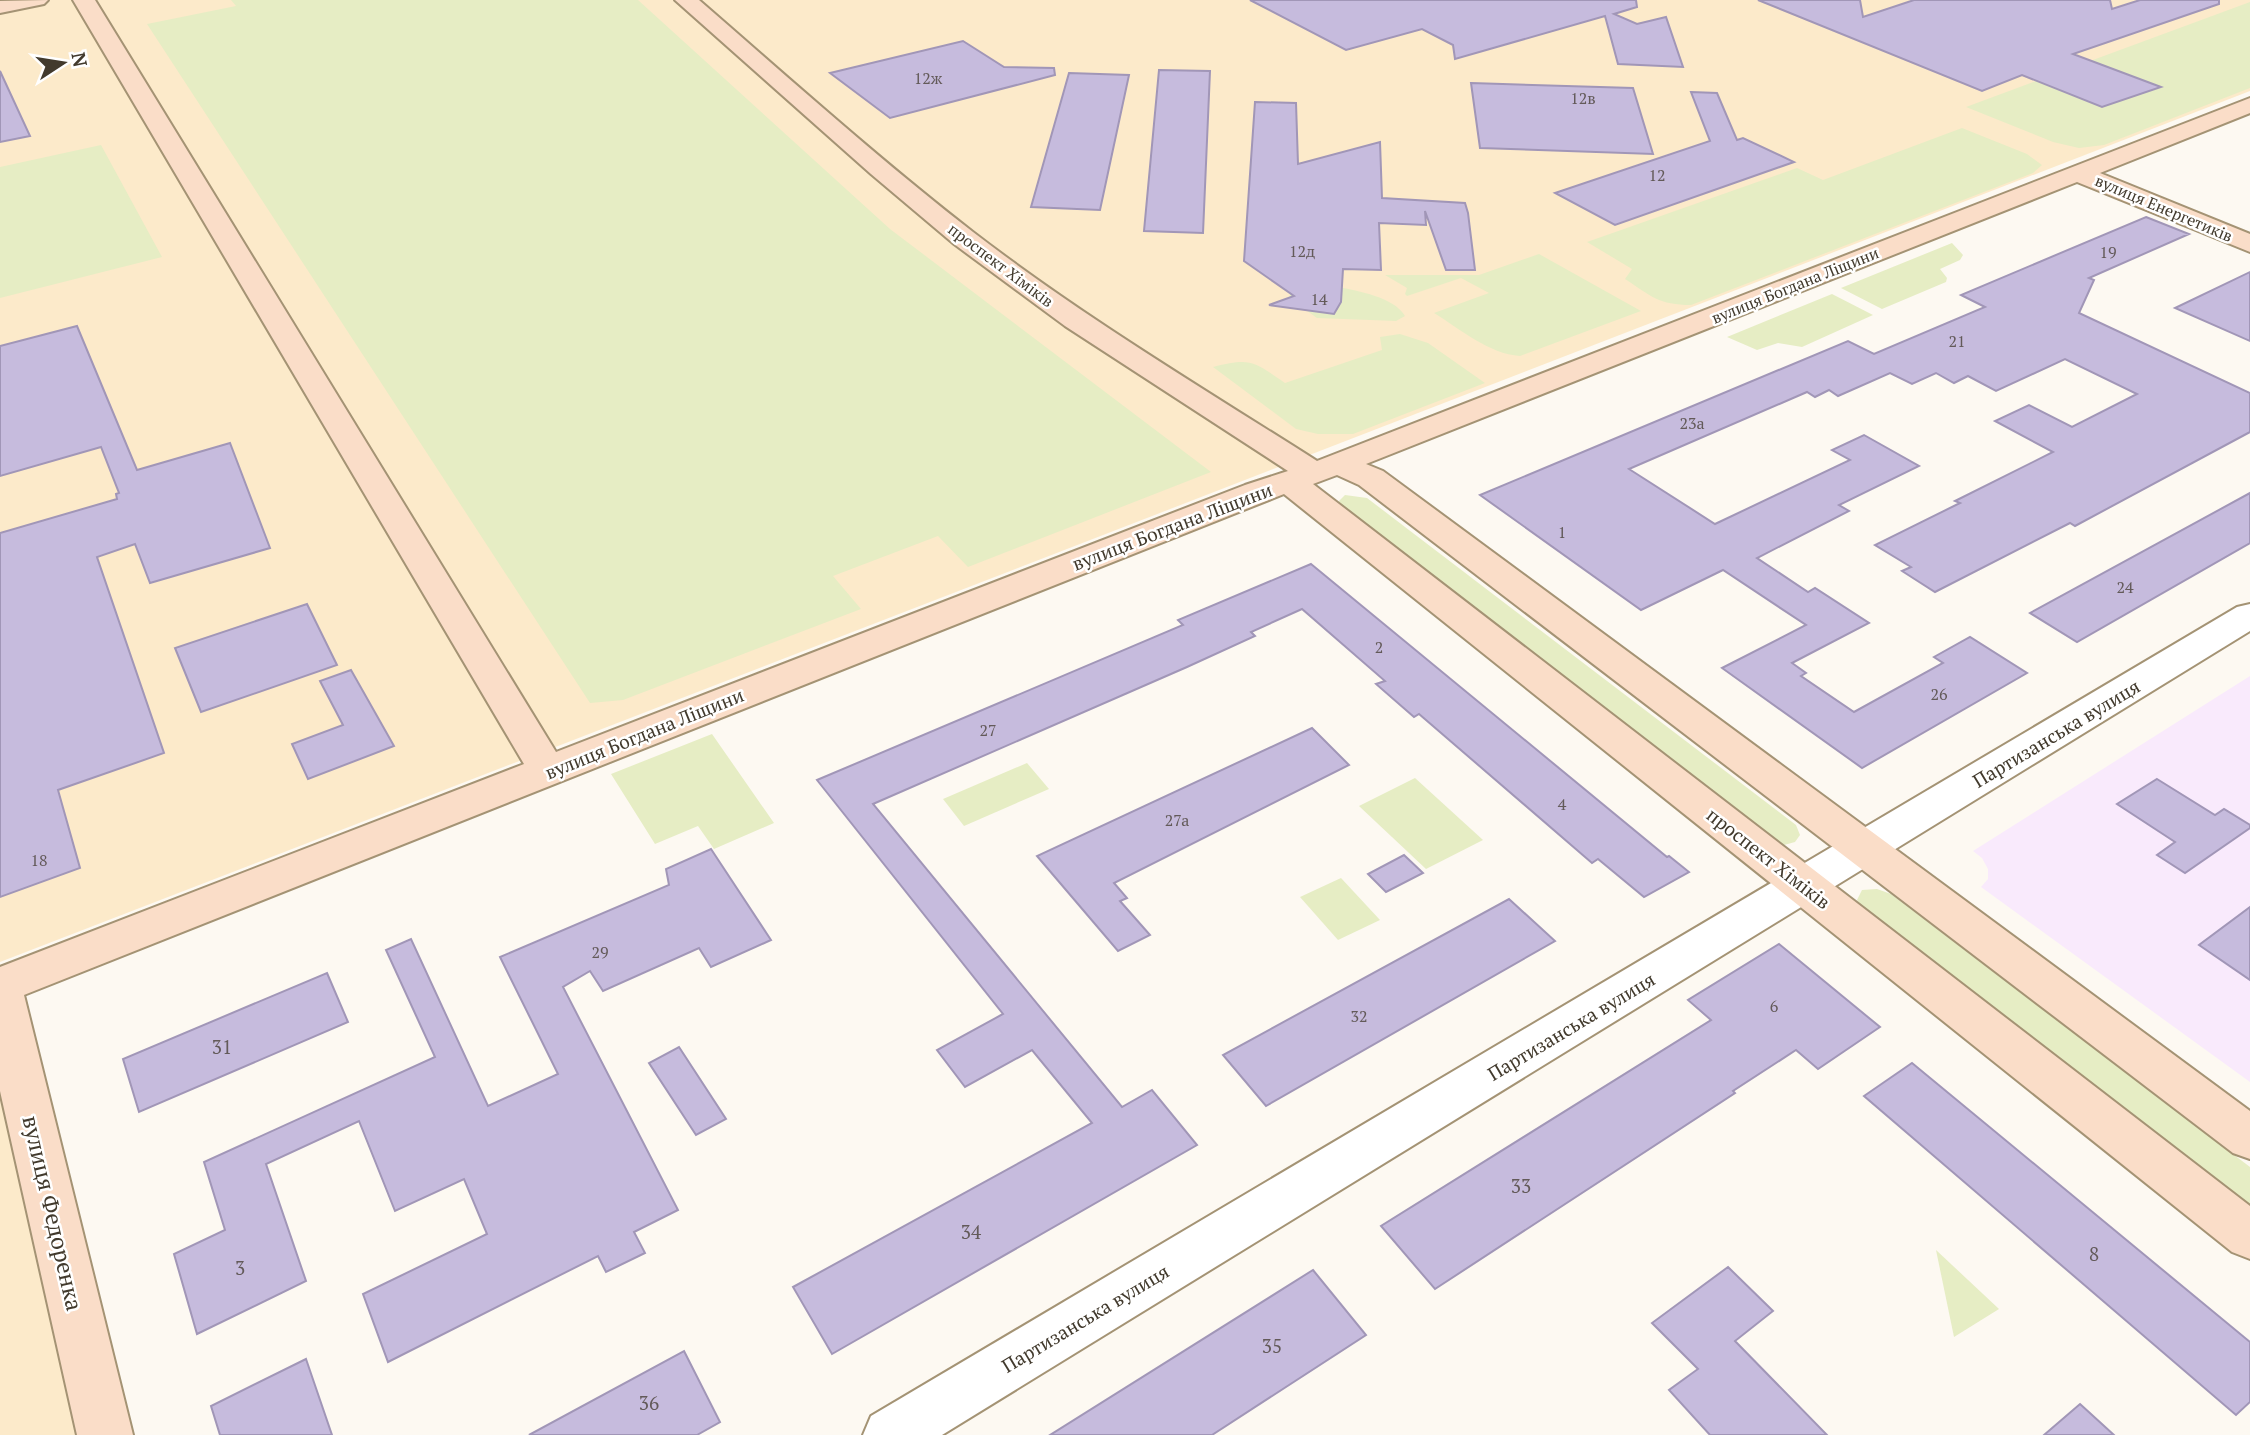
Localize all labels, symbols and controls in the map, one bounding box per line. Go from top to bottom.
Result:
north arrow [28,28,98,98]
text: N [66,50,94,70]
house number: 12ж [914,67,943,89]
house number: 12в [1570,87,1596,109]
house number: 12 [1648,164,1666,186]
street label: вулиця Енергетиків [2092,169,2236,247]
street label: проспект Хіміків [944,218,1058,312]
house number: 12д [1289,240,1315,262]
street label: вулиця Богдана Ліщини [1708,241,1882,329]
house number: 19 [2099,241,2117,263]
house number: 14 [1310,288,1328,310]
house number: 21 [1948,330,1966,352]
house number: 23а [1679,412,1705,434]
street label: вулиця Богдана Ліщини [1068,476,1276,576]
house number: 1 [1558,521,1566,543]
house number: 24 [2116,576,2134,598]
house number: 2 [1375,636,1383,658]
street label: Партизанська вулиця [1968,673,2144,793]
street label: вулиця Богдана Ліщини [541,682,747,784]
house number: 26 [1930,683,1948,705]
house number: 27 [979,719,997,741]
house number: 4 [1558,793,1567,815]
street label: проспект Хіміків [1702,802,1836,914]
house number: 27а [1165,809,1189,831]
house number: 18 [30,849,48,871]
house number: 29 [591,941,609,963]
street label: Партизанська вулиця [1483,966,1659,1086]
house number: 6 [1770,995,1779,1017]
house number: 32 [1350,1005,1368,1027]
house number: 31 [212,1034,232,1059]
street label: вулиця Федоренка [15,1112,91,1314]
house number: 33 [1511,1173,1531,1198]
house number: 34 [961,1219,982,1244]
house number: 8 [2089,1241,2099,1266]
house number: 3 [235,1255,245,1280]
street label: Партизанська вулиця [997,1258,1173,1378]
house number: 35 [1262,1333,1282,1358]
house number: 36 [639,1390,659,1415]

